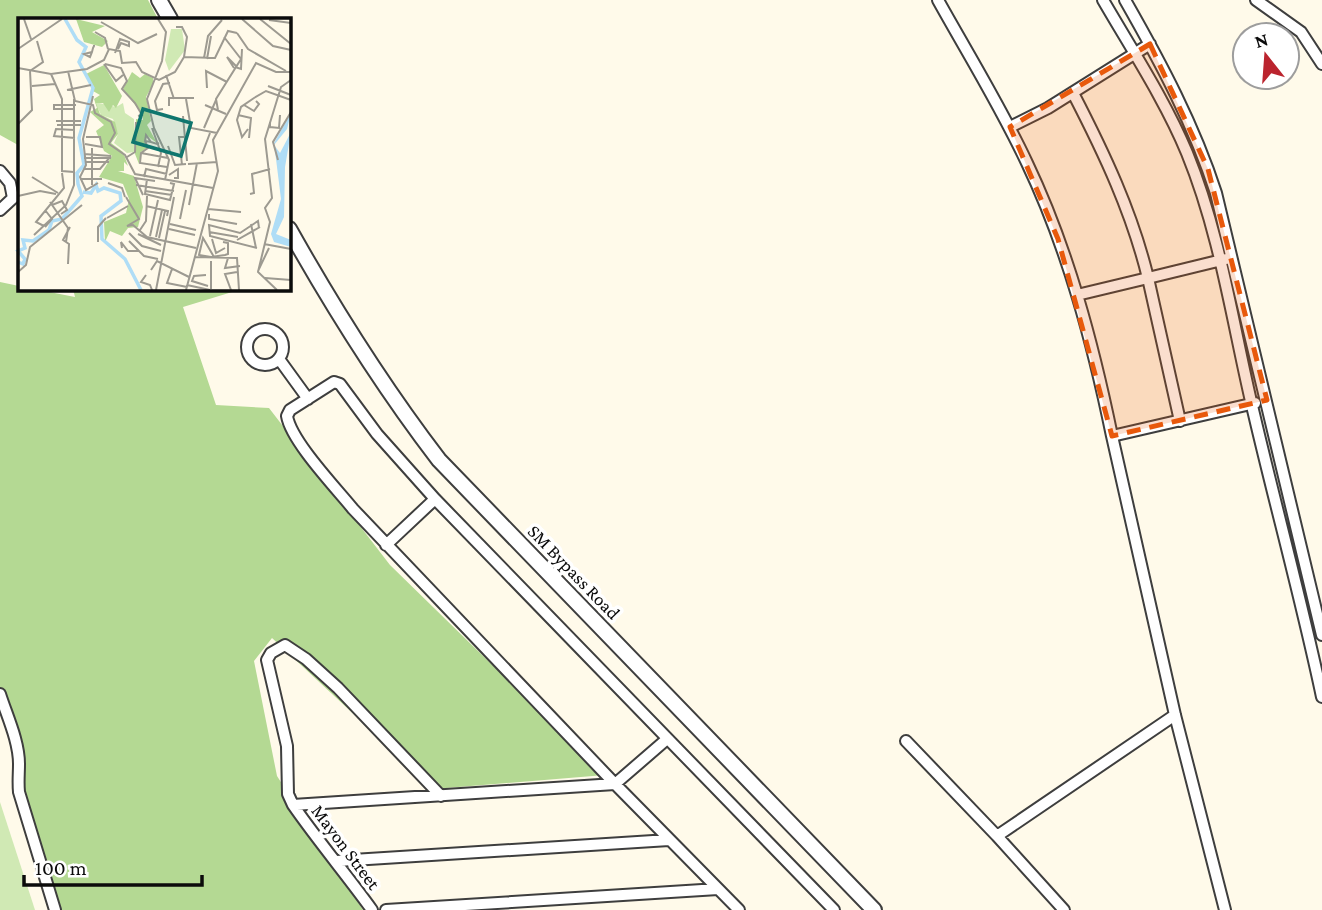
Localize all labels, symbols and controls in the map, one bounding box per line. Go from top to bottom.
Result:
inset map [18,18,290,290]
north arrow [1231,21,1301,91]
text: N [1252,28,1270,52]
street label: SM Bypass Road [524,520,624,624]
street label: Mayon Street [307,800,385,894]
scale bar [24,844,203,888]
text: 100 m [35,856,87,880]

